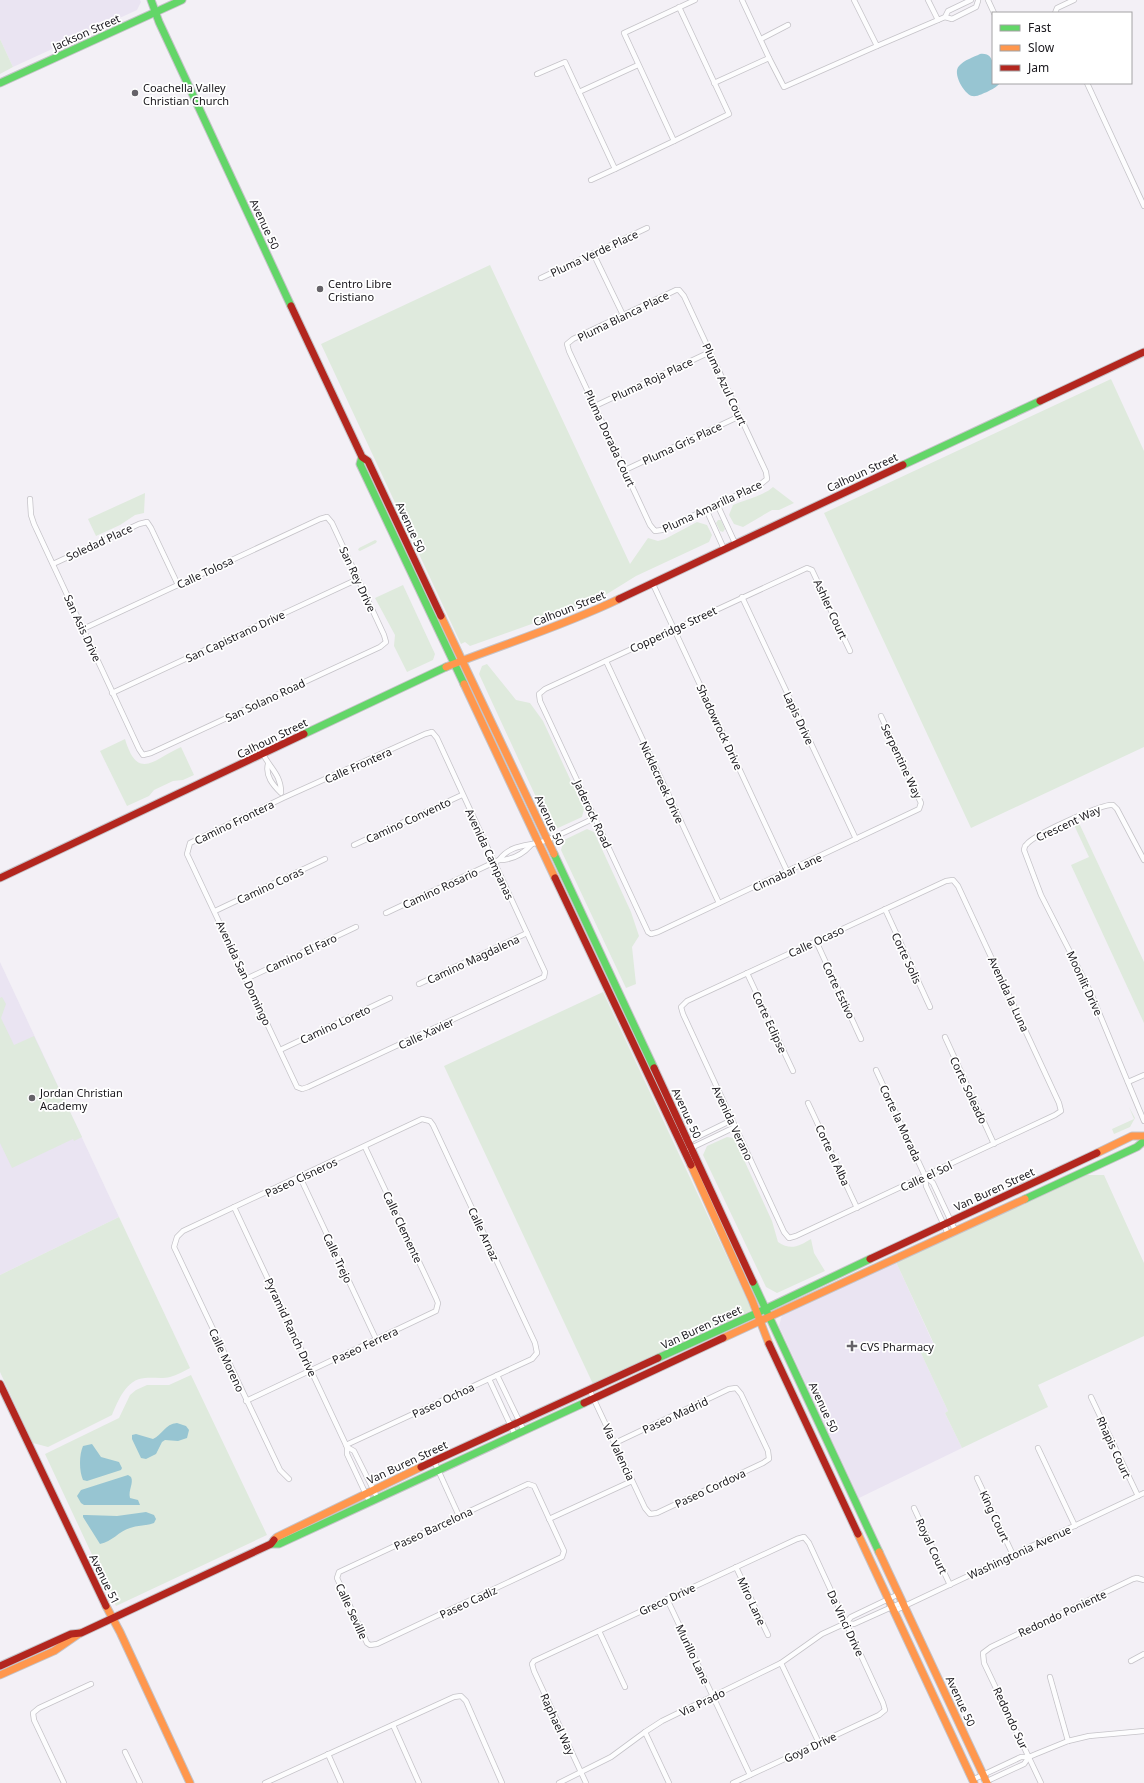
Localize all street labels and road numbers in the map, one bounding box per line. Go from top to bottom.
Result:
street label: Jackson Street [49,10,122,54]
street label: Avenue 50 [247,196,283,252]
street label: Pluma Verde Place [548,226,640,280]
street label: Pluma Blanca Place [575,287,671,345]
street label: Pluma Azul Court [699,340,751,428]
street label: Pluma Roja Place [609,354,695,404]
street label: Pluma Dorada Court [581,387,639,489]
street label: Pluma Gris Place [640,418,724,468]
street label: Calhoun Street [824,449,900,495]
street label: Pluma Amarilla Place [660,476,764,536]
street label: Avenue 50 [393,499,429,555]
street label: Soledad Place [63,520,135,564]
street label: San Rey Drive [336,544,380,614]
street label: Calle Tolosa [174,552,236,592]
street label: Ashler Court [811,577,851,641]
street label: Calhoun Street [531,587,607,629]
street label: San Asis Drive [61,592,105,664]
street label: Copperidge Street [627,602,719,656]
street label: San Capistrano Drive [183,606,287,666]
street label: San Solano Road [223,675,307,725]
street label: Shadowrock Drive [694,682,746,772]
street label: Lapis Drive [780,689,818,747]
street label: Calhoun Street [234,714,310,762]
street label: Serpentine Way [878,721,926,801]
street label: Nicklecreek Drive [636,738,688,826]
street label: Calle Frontera [322,743,394,787]
street label: Jaderock Road [570,777,615,851]
street label: Avenue 50 [532,792,568,848]
street label: Camino Convento [363,794,453,846]
street label: Camino Frontera [192,796,276,848]
street label: Crescent Way [1033,801,1103,845]
street label: Avenida Campanas [462,806,518,902]
street label: Cinnabar Lane [750,849,824,895]
street label: Camino Coras [234,863,306,907]
street label: Camino Rosario [400,864,480,912]
street label: Avenida San Domingo [213,918,275,1028]
street label: Calle Ocaso [786,921,847,960]
street label: Camino El Faro [263,930,339,976]
street label: Corte Solis [889,930,925,986]
street label: Camino Magdalena [424,931,522,987]
street label: Moonlit Drive [1063,948,1107,1018]
street label: Avenida la Luna [985,954,1033,1034]
street label: Corte Estivo [819,959,859,1021]
street label: Corte Eclipse [749,989,791,1055]
street label: Camino Loreto [297,1001,373,1047]
street label: Calle Xavier [396,1013,457,1052]
street label: Corte Soleado [947,1054,991,1126]
street label: Corte la Morada [877,1082,925,1164]
street label: Avenida Verano [709,1083,757,1163]
street label: Avenue 50 [669,1085,705,1141]
street label: Corte el Alba [812,1122,854,1188]
street label: Paseo Cisneros [262,1154,340,1200]
street label: Calle el Sol [898,1158,954,1194]
street label: Van Buren Street [951,1164,1037,1214]
street label: Calle Clemente [380,1189,426,1265]
street label: Calle Arnaz [465,1205,503,1263]
street label: Calle Trejo [320,1231,356,1286]
street label: Pyramid Ranch Drive [261,1275,321,1379]
street label: Van Buren Street [658,1302,744,1352]
street label: Paseo Ferrera [330,1323,400,1367]
street label: Calle Moreno [206,1326,248,1395]
street label: Paseo Ochoa [409,1379,477,1421]
street label: Avenue 50 [806,1379,842,1435]
street label: Paseo Madrid [640,1393,710,1437]
street label: Rhapis Court [1093,1414,1135,1480]
street label: Via Valencia [599,1421,639,1483]
street label: Van Buren Street [364,1437,450,1487]
street label: Paseo Cordova [672,1465,748,1511]
street label: King Court [977,1488,1013,1544]
street label: Paseo Barcelona [391,1503,475,1553]
street label: Royal Court [913,1516,951,1576]
street label: Washingtonia Avenue [965,1521,1073,1583]
street label: Avenue 51 [86,1551,124,1607]
street label: Miro Lane [734,1574,770,1628]
street label: Greco Drive [636,1579,698,1619]
street label: Calle Seville [332,1581,372,1641]
street label: Paseo Cadiz [437,1582,499,1622]
street label: Redondo Poniente [1015,1586,1109,1640]
street label: Da Vinci Drive [824,1587,868,1659]
street label: Murillo Lane [673,1622,713,1686]
street label: Avenue 50 [943,1673,979,1729]
street label: Via Prado [677,1684,728,1719]
street label: Redondo Sur [990,1684,1032,1752]
street label: Raphael Way [537,1691,579,1758]
street label: Goya Drive [781,1728,839,1766]

